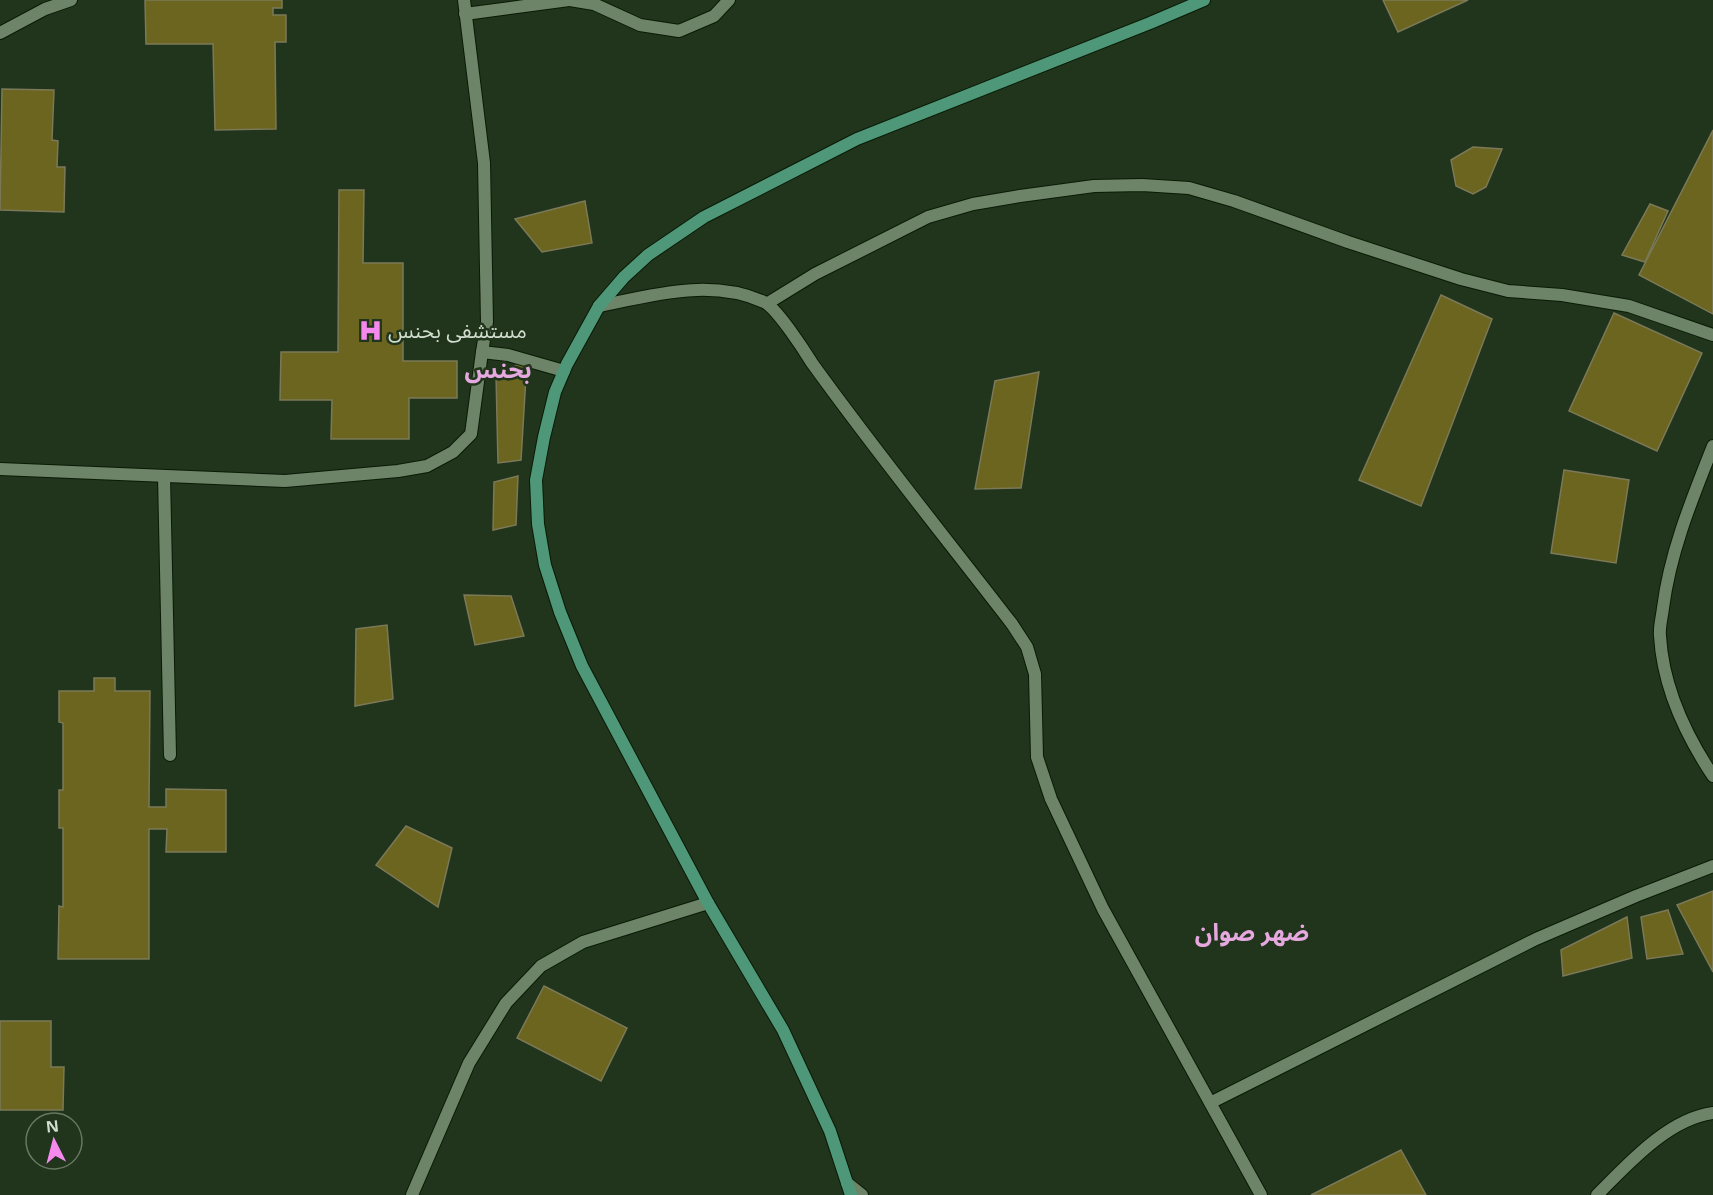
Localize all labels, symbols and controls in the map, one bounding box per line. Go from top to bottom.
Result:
place label: مستشفى بحنس [388,316,527,344]
hospital icon: مستشفى بحنس [357,318,383,344]
district label: بحنس [464,352,532,385]
district label: ضهر صوان [1195,915,1309,948]
north arrow [24,1111,84,1171]
text: N [45,1114,60,1138]

